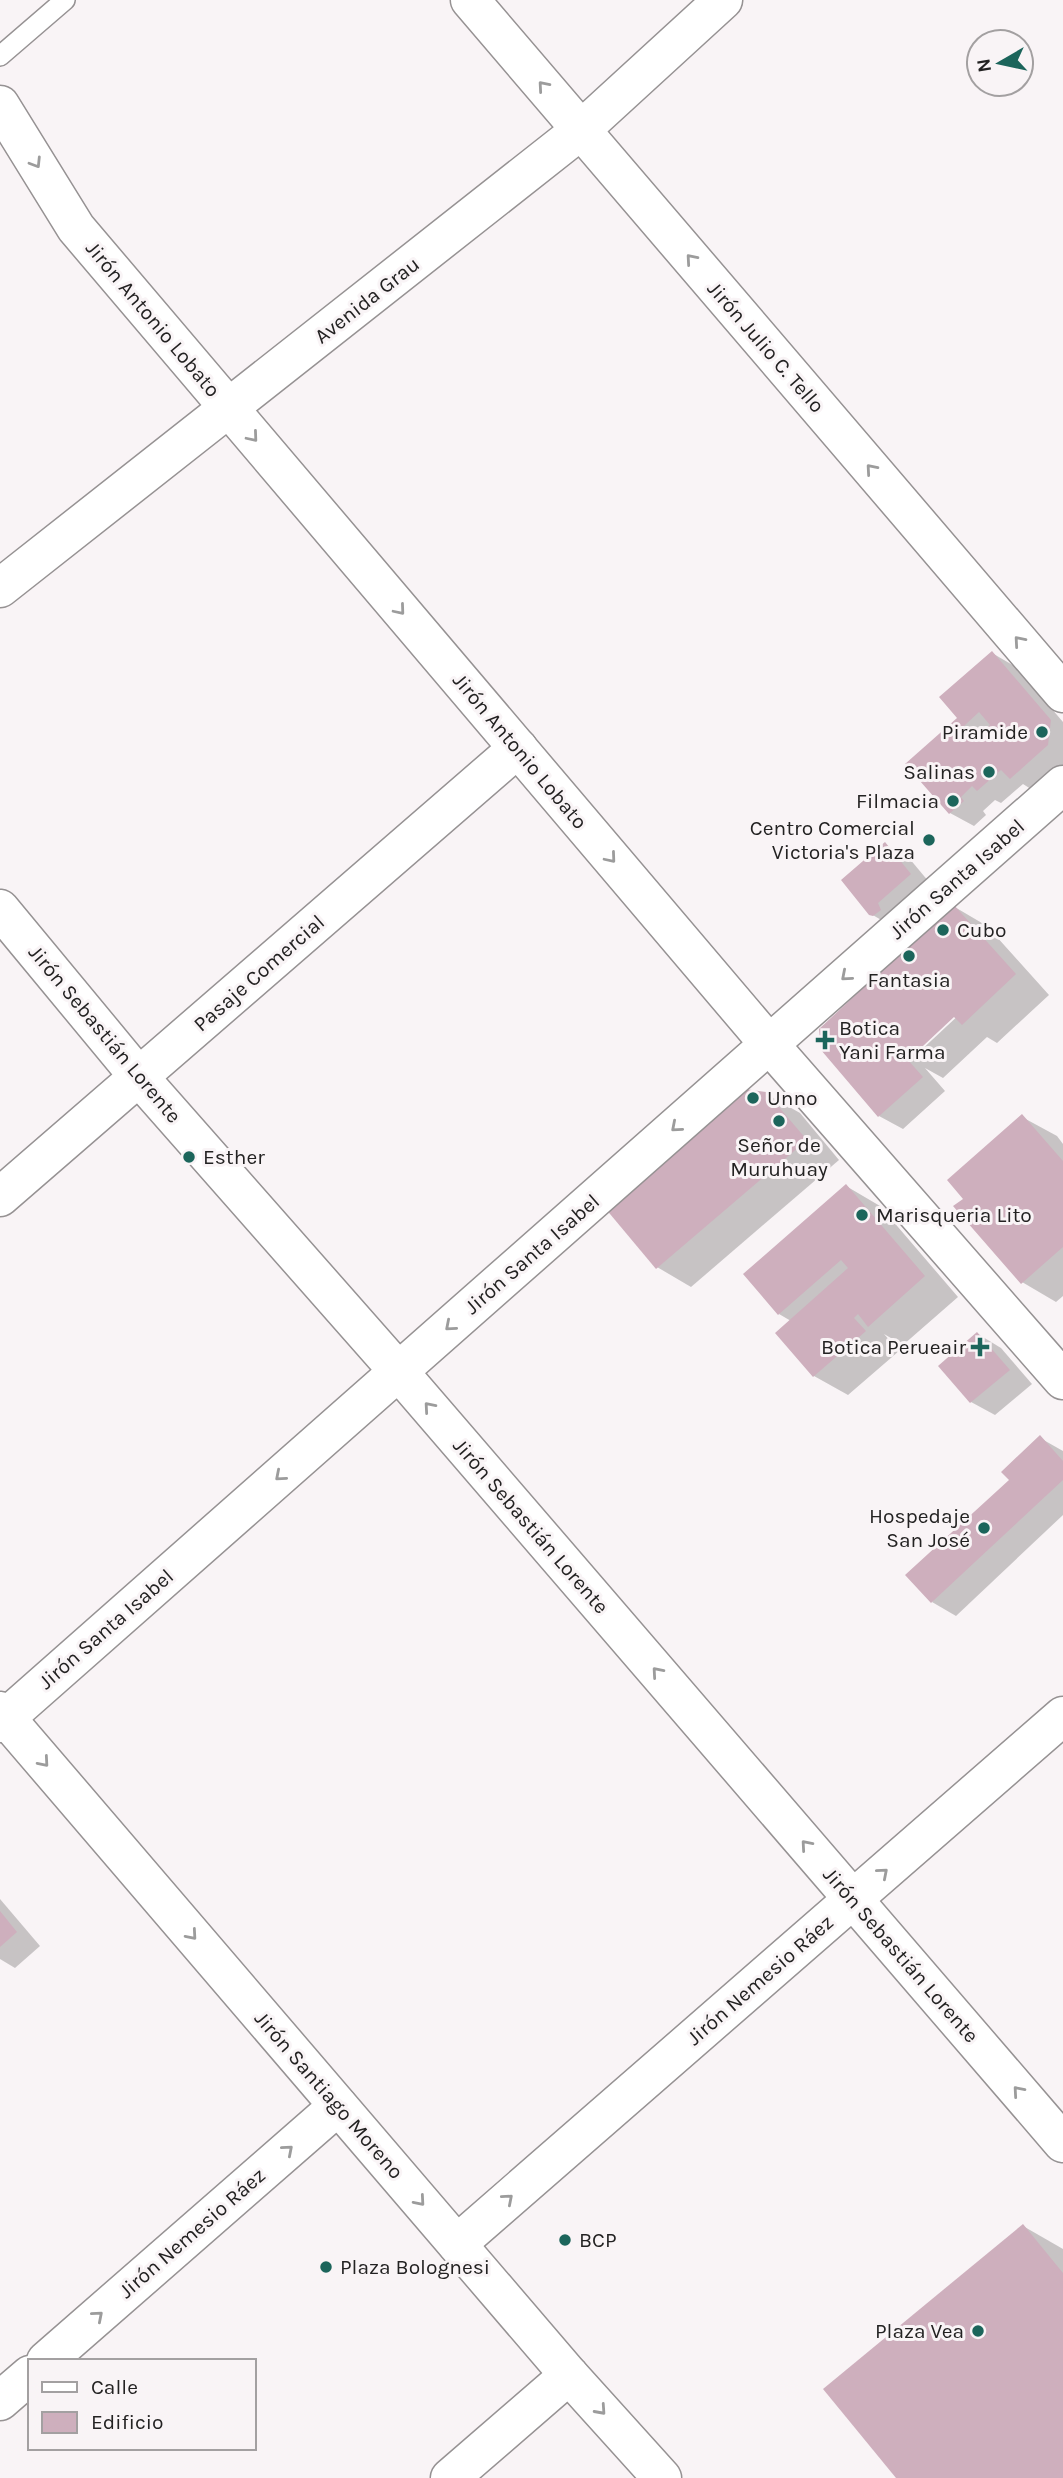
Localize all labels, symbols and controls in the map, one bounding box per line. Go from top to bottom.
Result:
north arrow [965,28,1035,98]
text: N [972,57,996,74]
one-way arrow [539,81,551,94]
one-way arrow [27,155,40,168]
street label: Jirón Antonio Lobato [81,236,225,402]
street label: Avenida Grau [310,252,424,348]
one-way arrow [687,254,699,267]
street label: Jirón Julio C. Tello [703,277,829,417]
one-way arrow [245,428,257,441]
one-way arrow [867,464,879,477]
one-way arrow [392,602,404,615]
one-way arrow [1015,637,1027,650]
street label: Jirón Antonio Lobato [448,668,592,834]
place label: Piramide [942,720,1028,744]
marker: Piramide [1034,724,1050,740]
place label: Salinas [903,760,975,784]
marker: Salinas [981,764,997,780]
place label: Filmacia [856,789,939,813]
marker: Filmacia [945,793,961,809]
street label: Jirón Santa Isabel [885,814,1029,944]
place label: Centro Comercial Victoria's Plaza [750,816,915,864]
marker: Centro Comercial Victoria's Plaza [921,832,937,848]
one-way arrow [603,850,615,863]
street label: Pasaje Comercial [189,910,329,1036]
place label: Cubo [957,918,1007,942]
marker: Cubo [935,922,951,938]
street label: Jirón Sebastián Lorente [24,940,186,1128]
marker: Fantasia [901,948,917,964]
one-way arrow [842,968,855,980]
place label: Fantasia [867,968,951,992]
place label: Botica Yani Farma [839,1016,946,1064]
marker: Botica Yani Farma [817,1032,833,1048]
place label: Unno [767,1086,818,1110]
marker: Unno [745,1090,761,1106]
marker: Señor de Muruhuay [771,1113,787,1129]
one-way arrow [671,1119,684,1131]
place label: Señor de Muruhuay [730,1133,828,1181]
place label: Esther [203,1145,265,1169]
marker: Esther [181,1149,197,1165]
street label: Jirón Santa Isabel [460,1189,604,1319]
place label: Marisqueria Lito [876,1203,1032,1227]
marker: Marisqueria Lito [854,1207,870,1223]
one-way arrow [445,1318,458,1330]
place label: Botica Perueair [821,1335,966,1359]
marker: Botica Perueair [972,1339,988,1355]
one-way arrow [425,1402,437,1415]
street label: Jirón Sebastián Lorente [448,1433,614,1619]
one-way arrow [275,1468,288,1481]
place label: Hospedaje San José [869,1504,970,1552]
marker: Hospedaje San José [976,1520,992,1536]
street label: Jirón Santa Isabel [34,1564,178,1694]
one-way arrow [653,1668,665,1681]
one-way arrow [36,1754,48,1767]
one-way arrow [802,1840,814,1853]
street label: Jirón Sebastián Lorente [818,1862,984,2048]
one-way arrow [875,1868,888,1881]
street label: Jirón Nemesio Ráez [682,1910,838,2050]
one-way arrow [184,1927,196,1940]
street label: Jirón Santiago Moreno [250,2006,408,2184]
one-way arrow [1014,2086,1026,2099]
one-way arrow [280,2146,293,2158]
street label: Jirón Nemesio Ráez [114,2163,270,2303]
one-way arrow [412,2193,424,2206]
one-way arrow [500,2195,513,2207]
place label: BCP [579,2228,617,2252]
marker: BCP [557,2232,573,2248]
place label: Plaza Bolognesi [340,2255,490,2279]
marker: Plaza Bolognesi [318,2259,334,2275]
one-way arrow [90,2312,103,2324]
place label: Plaza Vea [875,2319,964,2343]
marker: Plaza Vea [970,2323,986,2339]
legend [28,2359,256,2450]
text: Calle [91,2375,138,2399]
one-way arrow [592,2402,605,2415]
text: Edificio [91,2410,164,2434]

